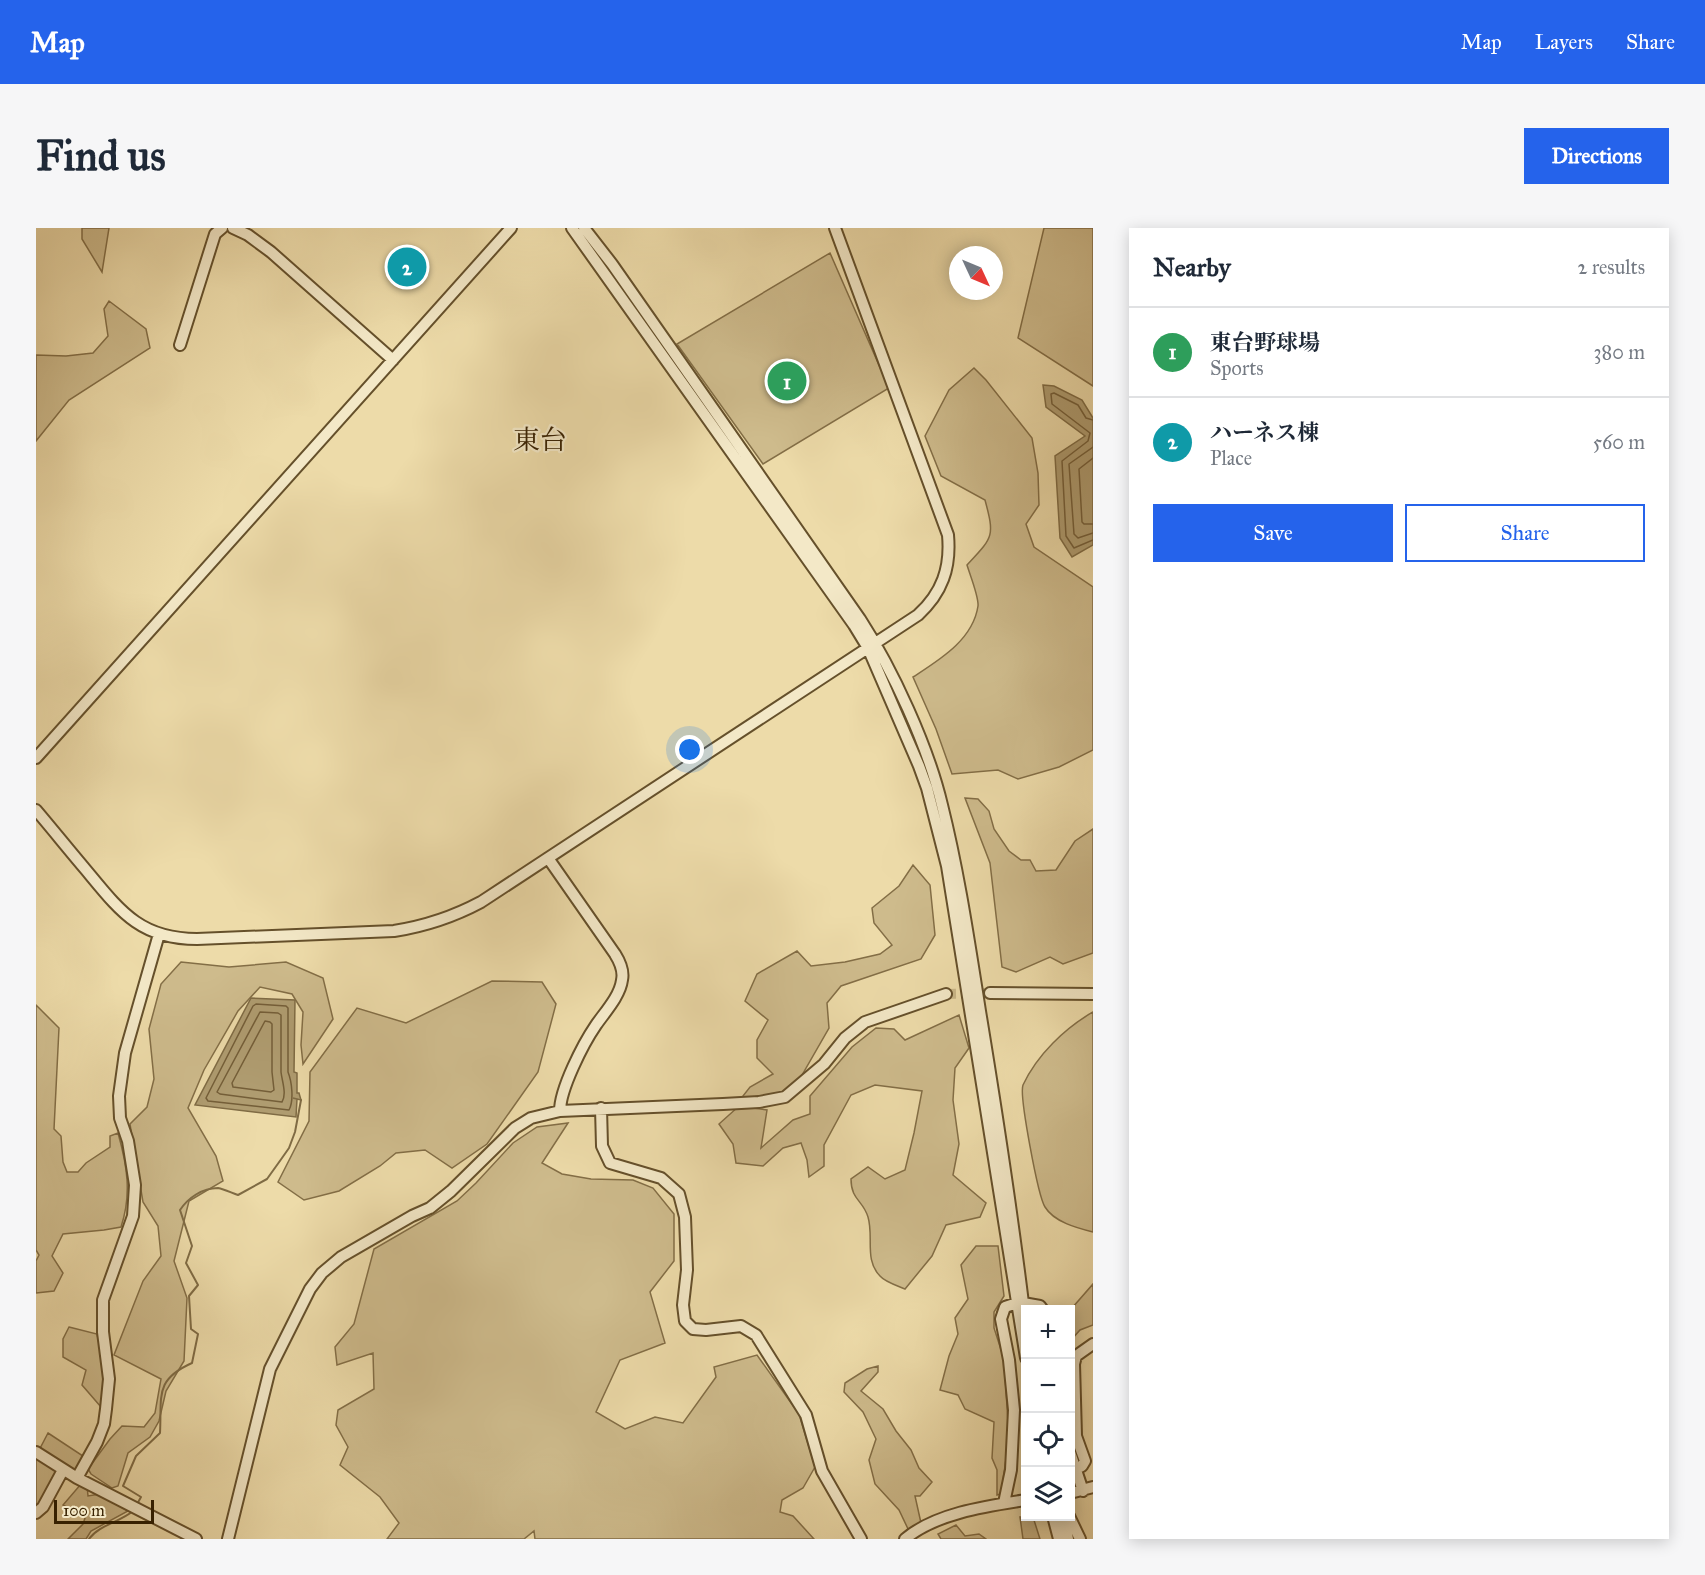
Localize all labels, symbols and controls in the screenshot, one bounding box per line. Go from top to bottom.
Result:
text: Map [30,25,85,60]
text: Map [1461,29,1502,55]
text: Layers [1535,29,1593,55]
text: Share [1626,29,1675,55]
button: Directions [1524,128,1669,184]
text: Find us [36,130,166,182]
pin: 2 [388,244,427,290]
north arrow [949,246,1003,300]
text: Nearby [1153,251,1231,283]
text: 2 results [1577,255,1645,279]
text: 東台野球場 [1210,329,1320,356]
text: 1 [1169,340,1176,364]
text: 380 m [1594,340,1645,364]
text: Sports [1210,356,1264,380]
pin: 1 [768,358,807,404]
text: ハーネス棟 [1210,419,1319,446]
district label: 東台 [513,423,567,456]
text: 2 [1168,430,1177,454]
text: 560 m [1593,430,1645,454]
text: Place [1210,446,1252,470]
button: Save [1153,504,1393,562]
button: Share [1405,504,1645,562]
your location [675,735,704,764]
map controls [1021,1305,1075,1521]
button: + [1021,1305,1075,1359]
button: − [1021,1359,1075,1413]
button: locate [1021,1413,1075,1467]
button: layers [1021,1467,1075,1521]
scale bar [54,1497,154,1524]
text: 100 m [63,1501,105,1520]

